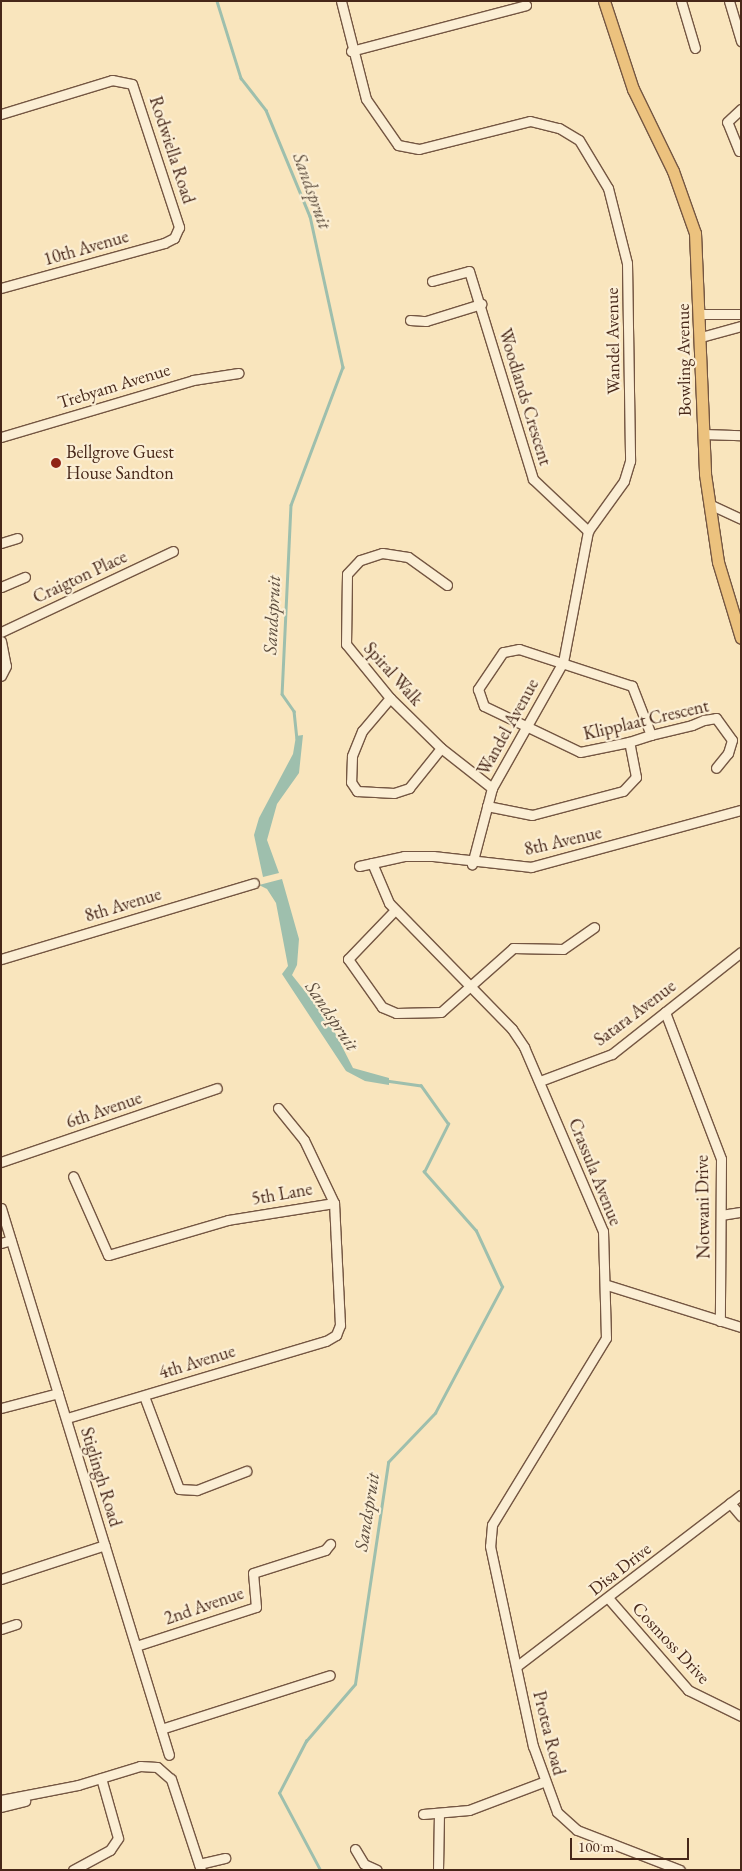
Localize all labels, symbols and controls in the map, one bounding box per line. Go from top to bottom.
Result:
street label: Rodwiella Road [144,94,200,206]
water label: Sandspruit [288,150,336,232]
street label: 10th Avenue [41,226,131,270]
street label: Wandel Avenue [601,287,625,395]
street label: Bowling Avenue [672,303,696,417]
street label: Woodlands Crescent [494,326,556,468]
street label: Trebyam Avenue [55,359,173,413]
place label: Bellgrove Guest House Sandton [66,442,174,484]
marker: Bellgrove Guest House Sandton [50,457,62,469]
street label: Craigton Place [30,546,130,608]
water label: Sandspruit [259,575,285,655]
street label: Spiral Walk [359,638,427,710]
street label: Wandel Avenue [473,675,543,779]
street label: Klipplaat Crescent [581,695,711,745]
street label: 8th Avenue [522,822,604,860]
street label: 8th Avenue [82,883,164,927]
street label: Satara Avenue [590,975,680,1051]
water label: Sandspruit [300,977,364,1055]
street label: 6th Avenue [63,1087,145,1133]
street label: Crassula Avenue [564,1115,626,1229]
street label: Notwani Drive [691,1155,715,1259]
street label: 5th Lane [250,1178,314,1210]
street label: 4th Avenue [156,1340,238,1384]
street label: Stiglingh Road [76,1425,126,1529]
water label: Sandspruit [350,1471,384,1553]
street label: Disa Drive [585,1538,655,1600]
street label: 2nd Avenue [161,1582,247,1630]
street label: Cosmoss Drive [628,1598,714,1688]
street label: Protea Road [528,1689,570,1777]
scale bar [572,1828,691,1860]
text: 100 m [578,1837,614,1856]

